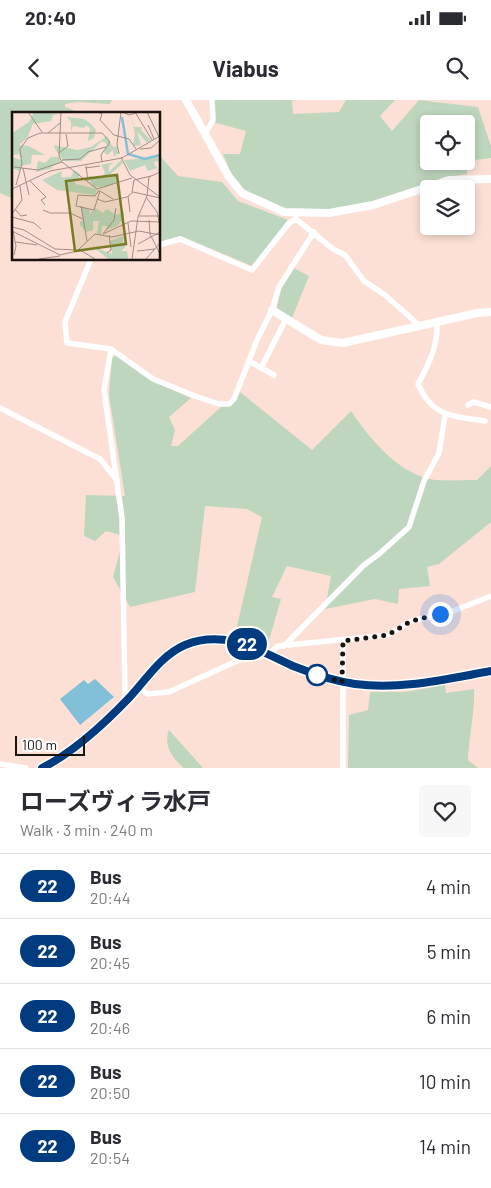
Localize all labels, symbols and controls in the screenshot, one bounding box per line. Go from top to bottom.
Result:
text: 20:40 [25,6,76,29]
icon: back [20,54,48,82]
icon: search [443,54,471,82]
text: Viabus [212,55,279,81]
inset map [12,112,160,260]
map controls [420,115,475,235]
button: locate [420,115,475,170]
button: layers [420,180,475,235]
your location [428,602,453,627]
line badge: 22 [224,628,270,660]
text: 22 [237,633,257,655]
unlabelled marker [306,664,328,686]
scale bar [15,733,85,756]
text: 100 m [22,736,57,753]
button: heart [419,785,471,837]
text: ローズヴィラ水戸 [20,786,211,815]
text: Walk · 3 min · 240 m [20,820,153,839]
text: Bus [90,865,122,888]
text: 22 [37,875,58,897]
text: 4 min [426,875,471,898]
text: 20:44 [90,888,131,907]
text: Bus [90,930,122,953]
text: 22 [37,940,58,962]
text: 5 min [427,940,471,963]
text: 20:45 [90,953,130,972]
text: Bus [90,995,122,1018]
text: 22 [37,1005,58,1027]
text: 6 min [427,1005,471,1028]
text: 20:46 [90,1018,130,1037]
text: Bus [90,1060,122,1083]
text: 22 [37,1070,58,1092]
text: 10 min [419,1070,471,1093]
text: 20:50 [90,1083,130,1102]
text: Bus [90,1125,122,1148]
text: 22 [37,1135,58,1157]
text: 14 min [419,1135,471,1158]
text: 20:54 [90,1148,130,1167]

